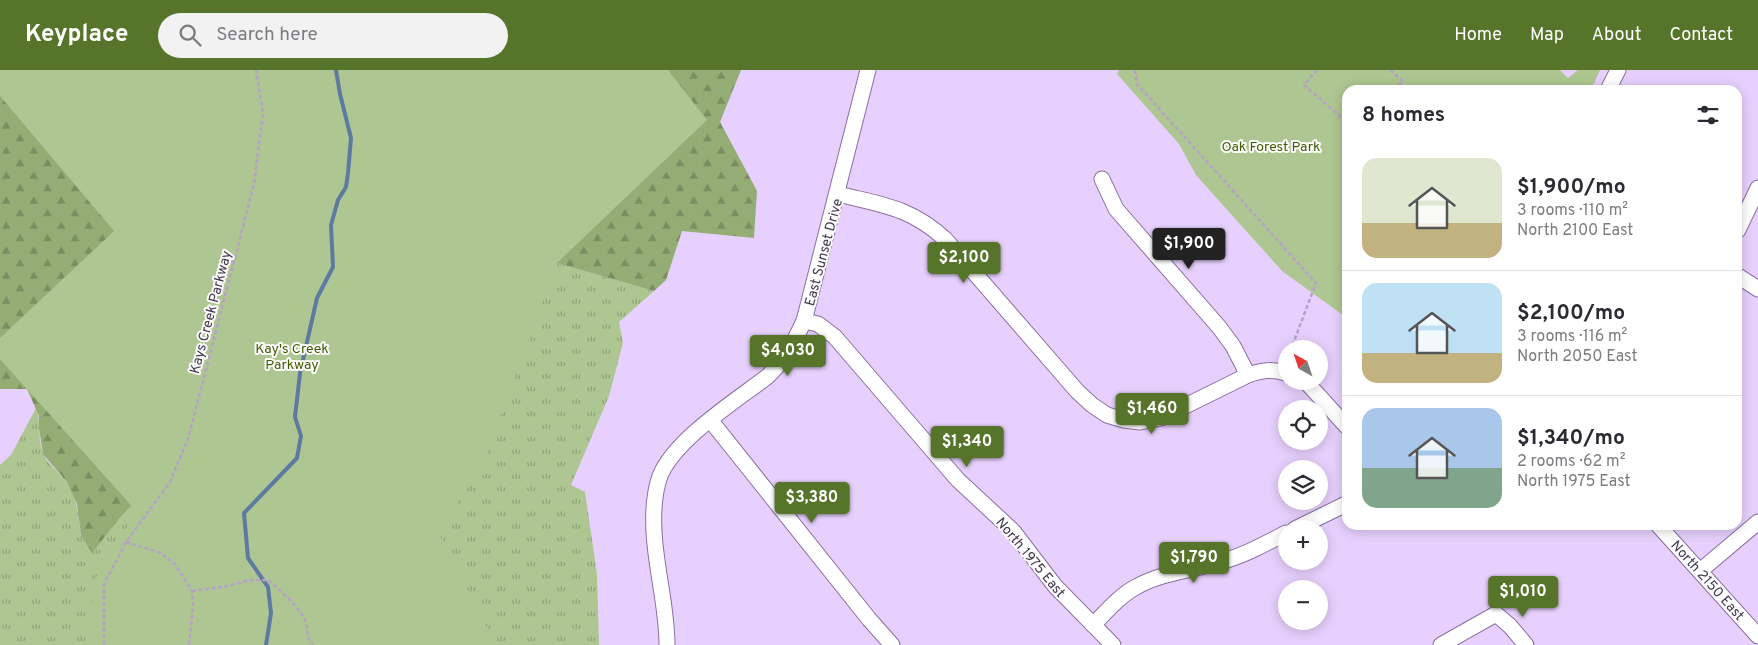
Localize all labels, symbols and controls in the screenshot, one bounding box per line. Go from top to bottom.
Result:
search box [158,13,508,58]
text: Keyplace [25,20,128,50]
icon: search [176,21,204,49]
text: Search here [216,23,318,47]
text: Home [1454,24,1502,47]
text: Map [1530,24,1564,47]
text: About [1592,24,1641,47]
text: Contact [1669,24,1733,47]
icon: filters [1694,101,1722,129]
text: 8 homes [1362,102,1445,129]
park label: Oak Forest Park [1222,139,1320,156]
text: $1,900/mo [1517,174,1626,201]
icon: home [1402,178,1462,238]
street label: East Sunset Drive [802,197,847,308]
text: 3 rooms · 110 m² [1517,201,1628,221]
text: North 2100 East [1517,221,1633,241]
pin: $1,900 [1148,228,1230,270]
text: $1,900 [1163,234,1215,254]
pin: $2,100 [923,242,1005,284]
text: $2,100 [939,248,989,268]
street label: Kays Creek Parkway [187,249,236,376]
text: $2,100/mo [1517,300,1625,327]
icon: home [1402,303,1462,363]
text: 3 rooms · 116 m² [1517,327,1627,347]
pin: $4,030 [747,334,829,377]
north arrow [1278,340,1328,390]
map controls [1278,340,1328,630]
park label: Kay's Creek Parkway [255,341,329,374]
text: $4,030 [761,341,815,361]
text: North 2050 East [1517,347,1637,367]
pin: $1,460 [1111,392,1193,435]
text: $1,460 [1127,399,1177,419]
button: locate [1278,400,1328,450]
text: $1,340/mo [1517,425,1625,452]
pin: $1,340 [926,426,1008,468]
icon: home [1402,428,1462,488]
text: $1,340 [942,432,992,452]
text: 2 rooms · 62 m² [1517,452,1625,472]
button: layers [1278,460,1328,510]
text: North 1975 East [1517,472,1631,492]
pin: $3,380 [771,482,853,524]
text: $3,380 [786,488,838,508]
street label: North 1975 East [991,514,1068,601]
button: + [1278,520,1328,570]
street label: North 2150 East [1667,538,1747,624]
pin: $1,790 [1153,542,1235,584]
text: $1,790 [1170,548,1218,568]
pin: $1,010 [1482,576,1564,618]
button: − [1278,580,1328,630]
text: $1,010 [1499,582,1547,602]

